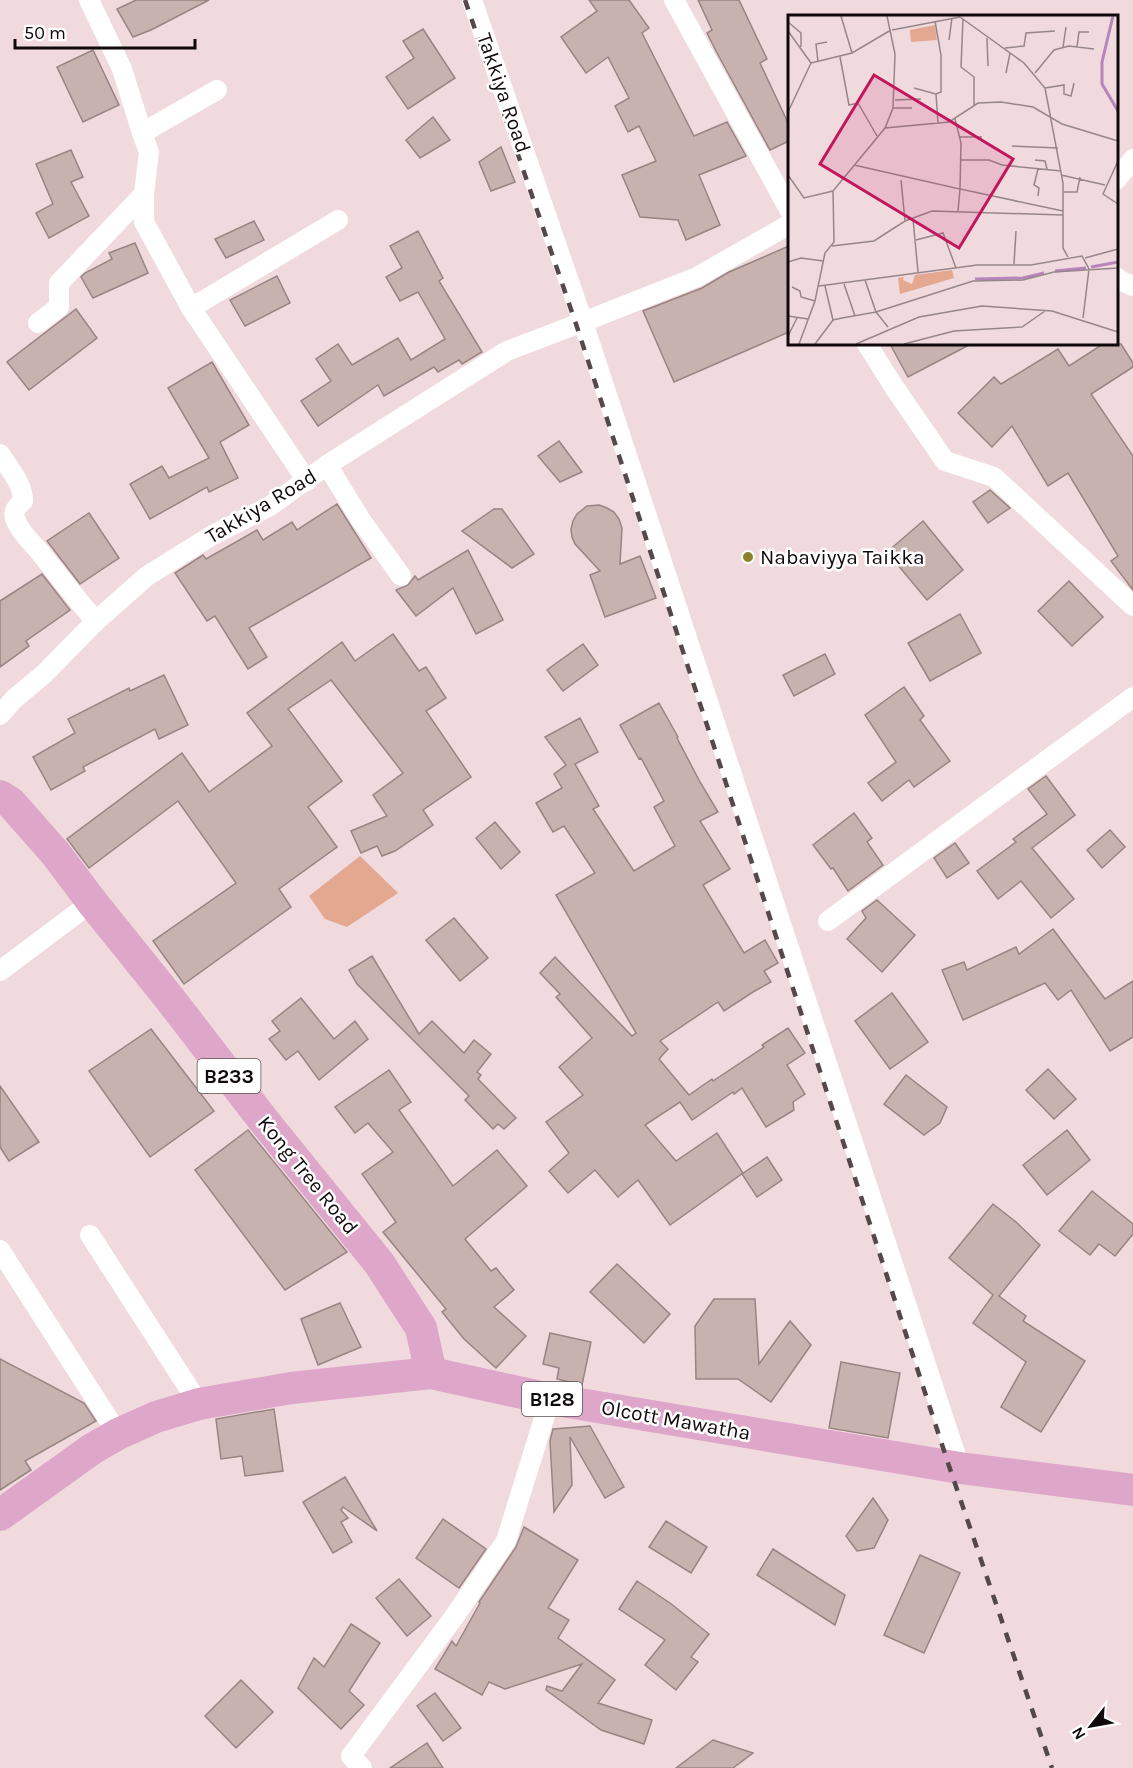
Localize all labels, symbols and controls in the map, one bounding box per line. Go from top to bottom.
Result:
scale bar [15,12,195,50]
inset map [788,15,1118,345]
text: 50 m [24,22,66,44]
street label: Takkiya Road [472,30,536,156]
street label: Takkiya Road [201,464,321,548]
place label: Nabaviyya Taikka [760,545,925,569]
marker: Nabaviyya Taikka [741,550,755,564]
road number: B233 [198,1059,260,1093]
street label: Kong Tree Road [253,1111,363,1239]
road number: B128 [522,1382,582,1416]
street label: Olcott Mawatha [600,1395,752,1445]
north arrow [1061,1696,1121,1756]
text: N [1067,1724,1090,1743]

